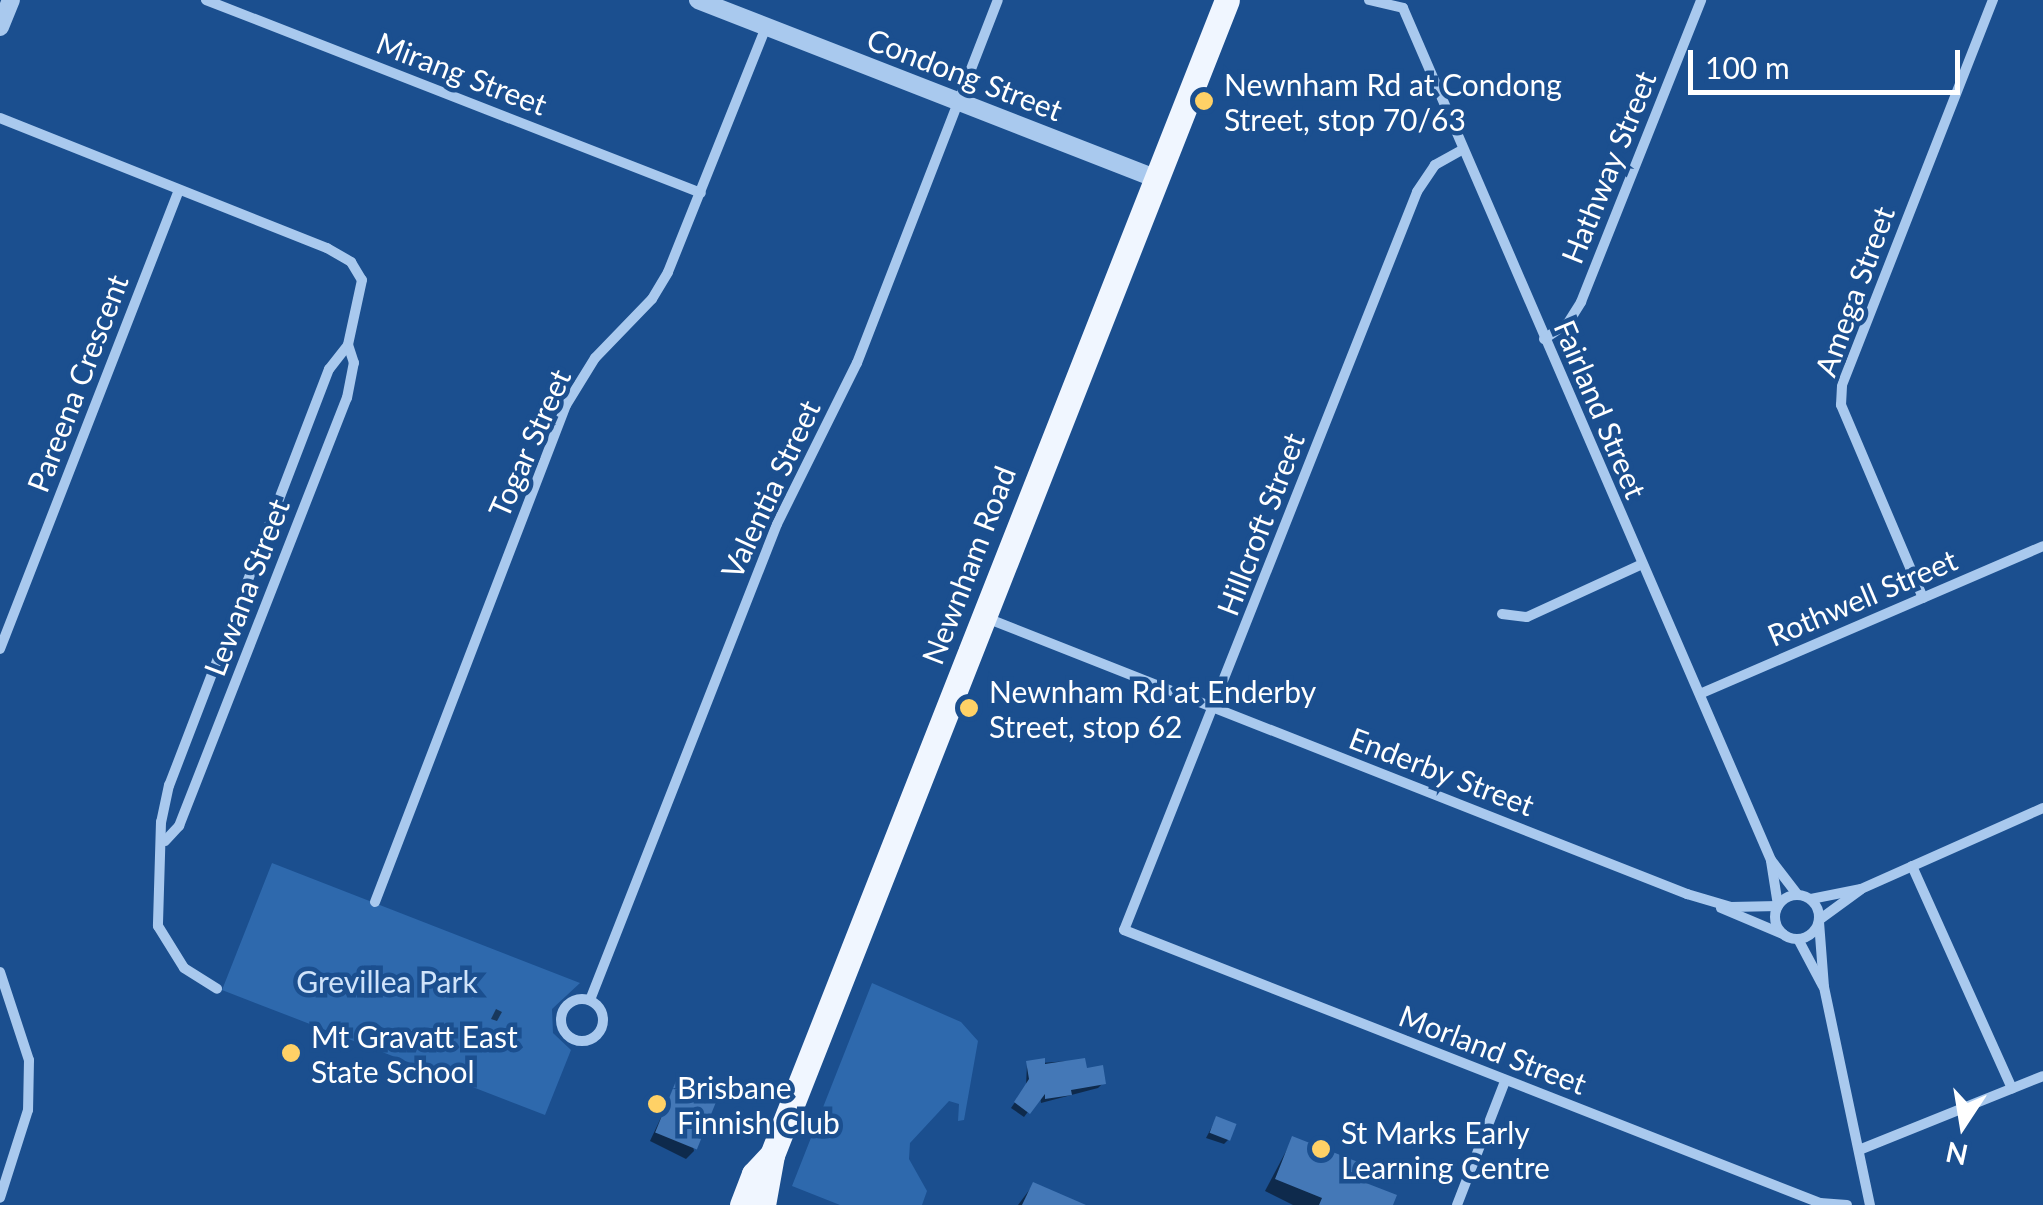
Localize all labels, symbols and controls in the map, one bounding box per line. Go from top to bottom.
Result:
street label: Condong Street [862,20,1068,128]
street label: Mirang Street [372,24,552,122]
scale bar [1693,30,1966,92]
text: 100 m [1705,49,1790,85]
street label: Hathway Street [1553,65,1663,269]
place label: Newnham Rd at Condong Street, stop 70/63 [1224,66,1562,136]
marker: Newnham Rd at Condong Street, stop 70/63 [1193,90,1215,112]
street label: Amega Street [1807,201,1901,381]
street label: Pareena Crescent [19,269,135,497]
street label: Fairland Street [1547,314,1655,504]
street label: Togar Street [480,363,578,523]
street label: Valentia Street [713,394,827,584]
street label: Hillcroft Street [1209,428,1311,620]
street label: Newnham Road [914,461,1022,669]
street label: Lewana Street [196,493,296,681]
street label: Rothwell Street [1762,541,1962,653]
place label: Newnham Rd at Enderby Street, stop 62 [989,673,1316,744]
marker: Newnham Rd at Enderby Street, stop 62 [958,697,980,719]
street label: Enderby Street [1344,719,1540,823]
park label: Grevillea Park [296,963,478,999]
street label: Morland Street [1394,997,1592,1101]
place label: Mt Gravatt East State School [311,1018,518,1088]
marker: Mt Gravatt East State School [280,1042,302,1064]
place label: Brisbane Finnish Club [677,1069,840,1140]
north arrow [1913,1075,2013,1175]
marker: Brisbane Finnish Club [646,1093,668,1115]
place label: St Marks Early Learning Centre [1341,1114,1550,1184]
text: N [1943,1135,1971,1173]
marker: St Marks Early Learning Centre [1310,1138,1332,1160]

